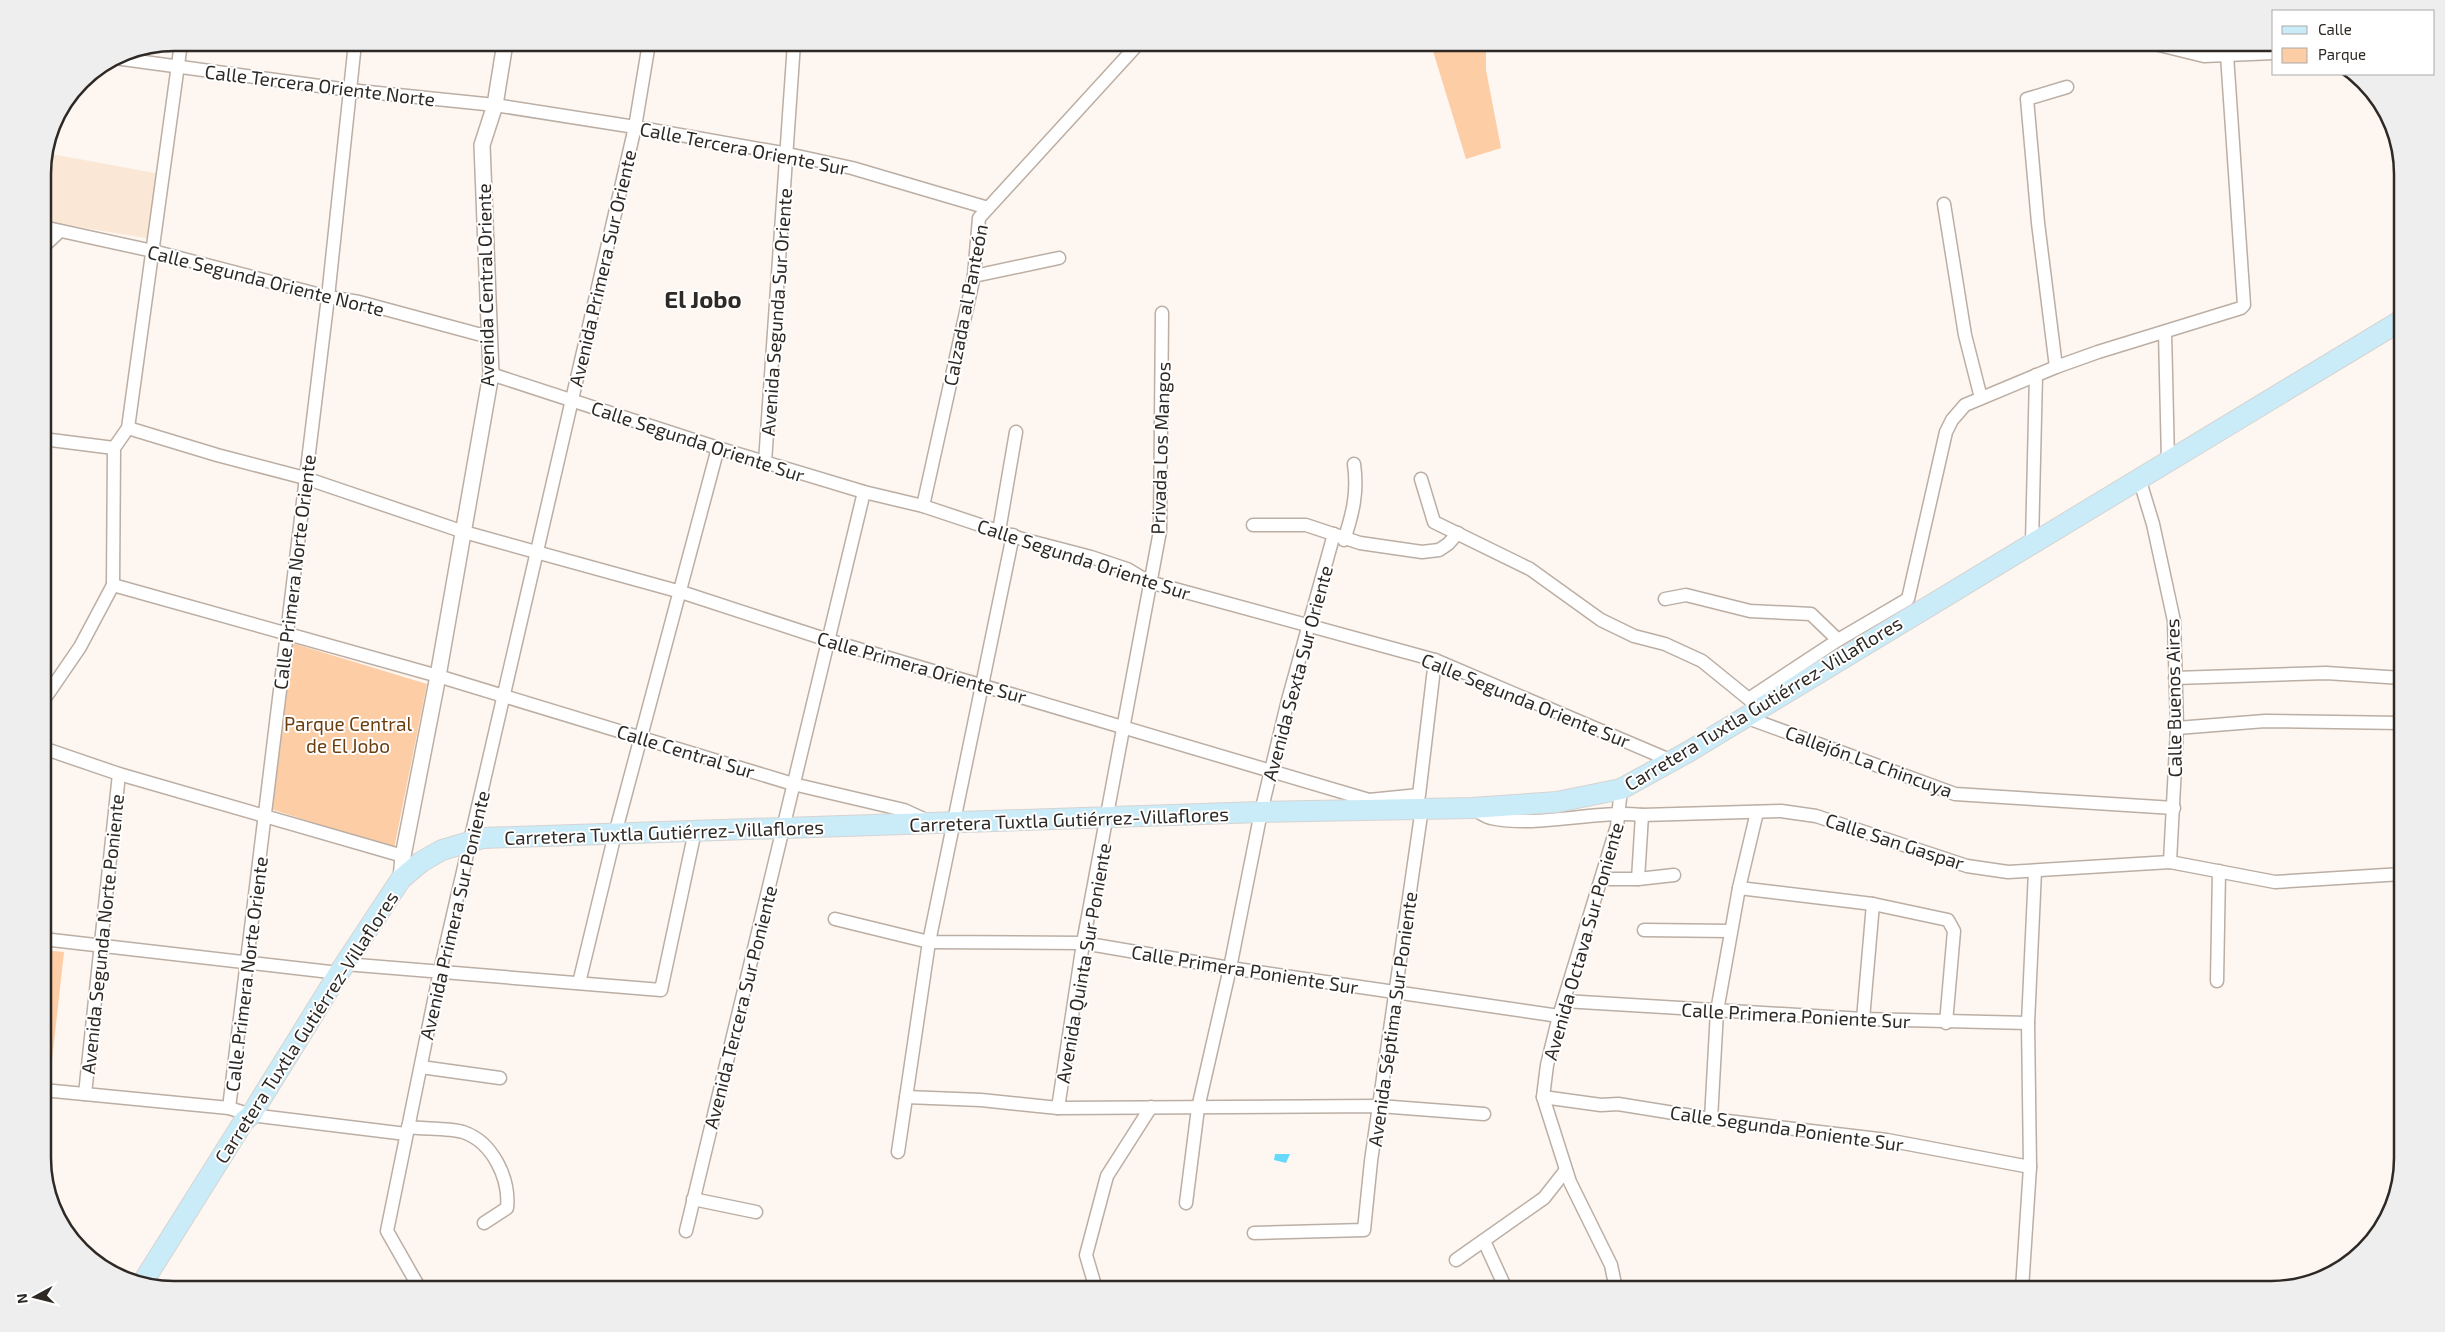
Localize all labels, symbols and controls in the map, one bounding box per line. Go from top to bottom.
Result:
legend [2272,10,2435,75]
text: Calle [2318,20,2352,38]
text: Parque [2318,45,2366,63]
street label: Calle Tercera Oriente Norte [204,59,436,111]
street label: Calle Tercera Oriente Sur [638,117,850,180]
street label: Avenida Primera Sur Oriente [564,147,640,389]
street label: Avenida Central Oriente [472,183,498,387]
street label: Avenida Segunda Sur Oriente [756,187,796,437]
street label: Calzada al Panteón [938,222,992,388]
street label: Calle Segunda Oriente Norte [145,239,387,321]
district label: El Jobo [664,284,742,313]
street label: Privada Los Mangos [1145,361,1175,535]
street label: Calle Segunda Oriente Sur [588,396,808,486]
street label: Calle Primera Norte Oriente [268,453,320,691]
street label: Calle Segunda Oriente Sur [974,514,1194,604]
street label: Avenida Sexta Sur Oriente [1257,563,1337,783]
street label: Carretera Tuxtla Gutiérrez-Villaflores [1620,611,1906,795]
street label: Calle Buenos Aires [2160,618,2186,778]
street label: Calle Primera Oriente Sur [815,626,1030,708]
street label: Calle Segunda Oriente Sur [1418,648,1634,753]
park label: Parque Central de El Jobo [284,712,412,757]
street label: Calle Central Sur [614,719,758,783]
street label: Callejón La Chincuya [1782,720,1956,802]
street label: Avenida Primera Sur Poniente [414,788,494,1042]
street label: Avenida Segunda Norte Poniente [76,793,128,1075]
street label: Carretera Tuxtla Gutiérrez-Villaflores [909,802,1229,836]
street label: Calle San Gaspar [1823,808,1968,874]
street label: Carretera Tuxtla Gutiérrez-Villaflores [504,815,824,849]
street label: Avenida Octava Sur Poniente [1538,819,1628,1063]
street label: Avenida Quinta Sur Poniente [1051,841,1115,1085]
street label: Calle Primera Norte Oriente [220,855,272,1093]
street label: Avenida Tercera Sur Poniente [699,883,781,1131]
street label: Carretera Tuxtla Gutiérrez-Villaflores [209,887,403,1167]
street label: Avenida Séptima Sur Poniente [1363,890,1421,1148]
street label: Calle Primera Poniente Sur [1130,940,1360,998]
street label: Calle Primera Poniente Sur [1681,998,1911,1033]
street label: Calle Segunda Poniente Sur [1669,1100,1906,1156]
north arrow [10,1272,60,1322]
text: N [13,1293,31,1305]

